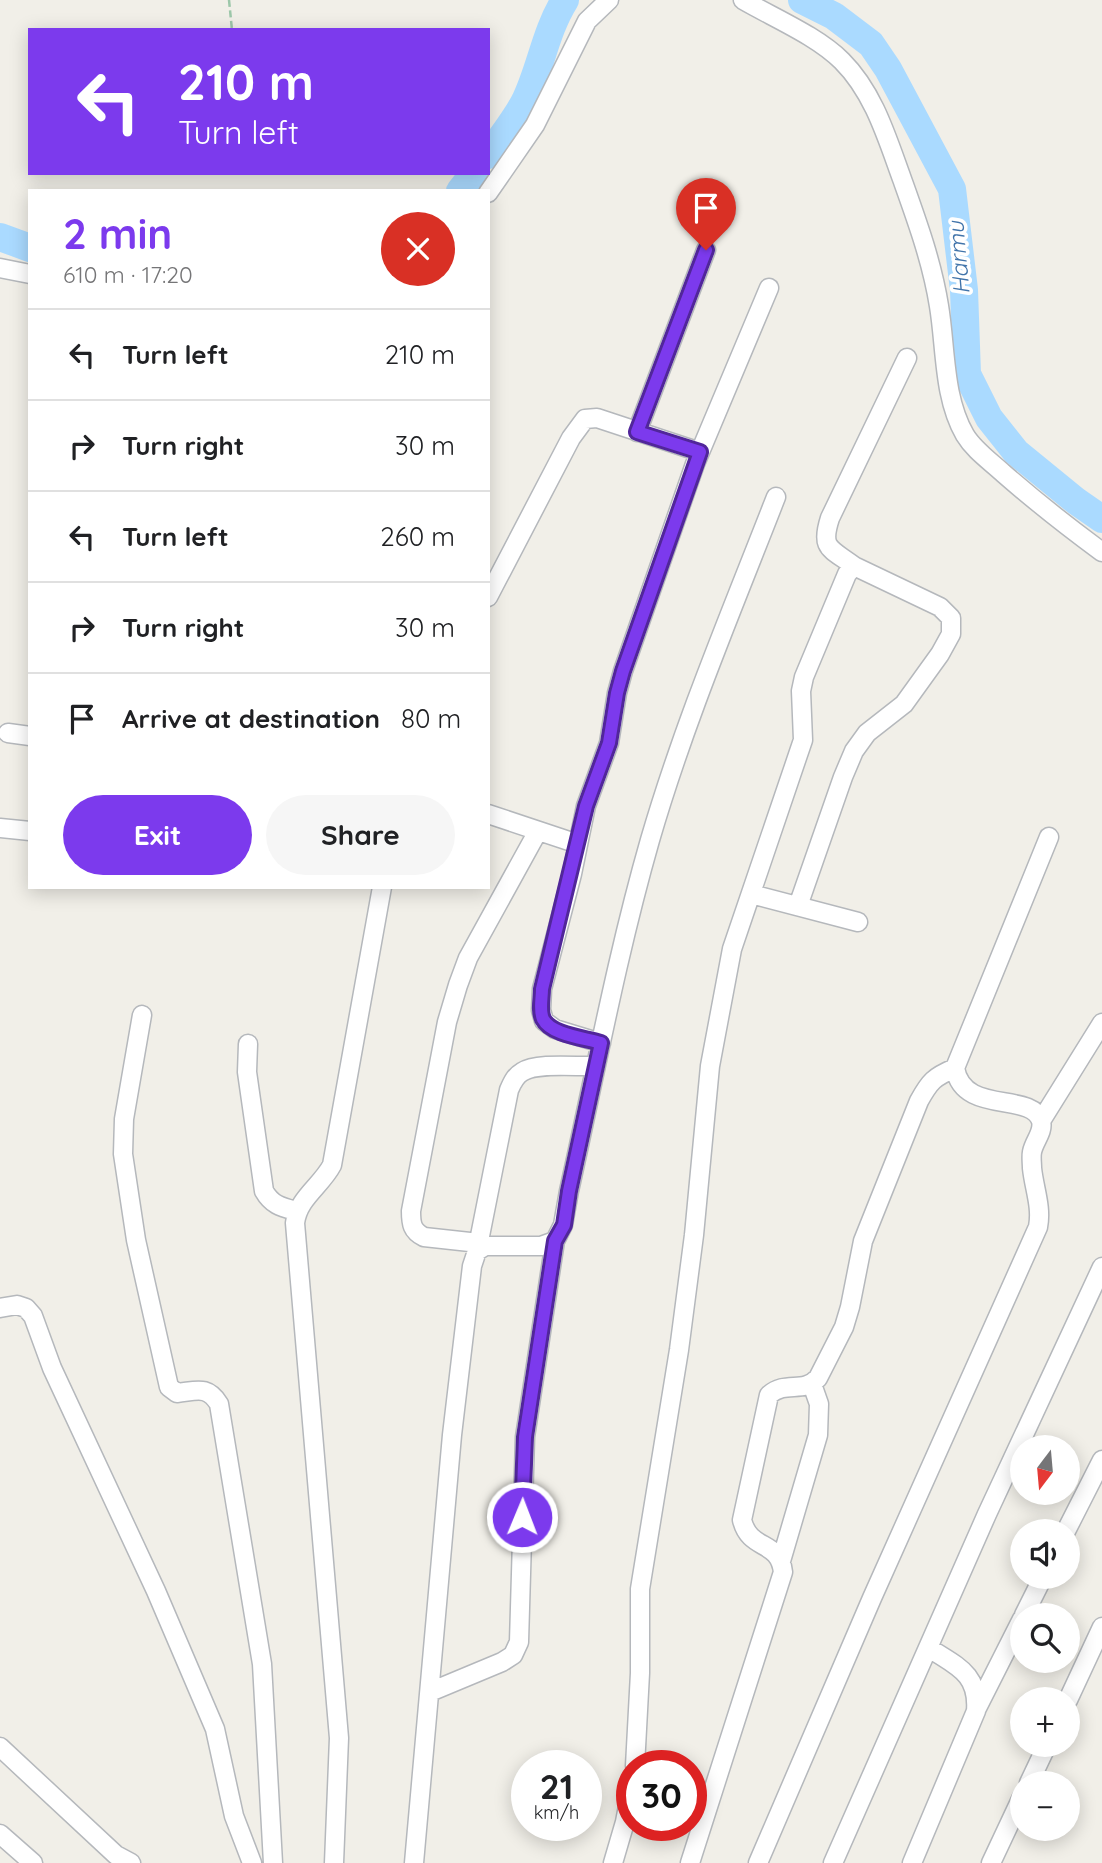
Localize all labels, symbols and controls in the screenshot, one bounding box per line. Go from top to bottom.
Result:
text: 210 m [178,51,314,112]
icon: left [63,56,154,147]
text: Turn left [178,112,299,152]
pin [676,178,736,250]
icon: arrive [687,189,725,227]
text: 2 min [63,207,172,260]
button: close [381,212,455,286]
water label: Harmu [940,218,976,296]
text: 610 m · 17:20 [63,260,193,289]
icon: left [63,336,101,374]
text: Turn left [122,338,229,371]
text: 210 m [385,338,455,371]
icon: right [63,427,101,465]
text: Turn right [122,429,244,462]
text: 30 m [395,429,455,462]
icon: left [63,518,101,556]
text: Turn left [122,520,229,553]
text: 260 m [380,520,455,553]
icon: right [63,609,101,647]
text: Turn right [122,611,244,644]
text: 30 m [395,611,455,644]
icon: arrive [63,700,101,738]
text: Arrive at destination [122,702,380,735]
text: 80 m [401,702,461,735]
button: Exit [63,795,252,875]
button: Share [266,795,455,875]
north arrow [1010,1435,1080,1505]
map controls [1010,1435,1080,1841]
position arrow [485,1480,559,1554]
button: sound [1010,1519,1080,1589]
button: search [1010,1603,1080,1673]
button: + [1010,1687,1080,1757]
speed limit sign: 30 [616,1750,707,1841]
text: 21 [540,1764,573,1808]
button: − [1010,1771,1080,1841]
text: km/h [534,1801,579,1824]

